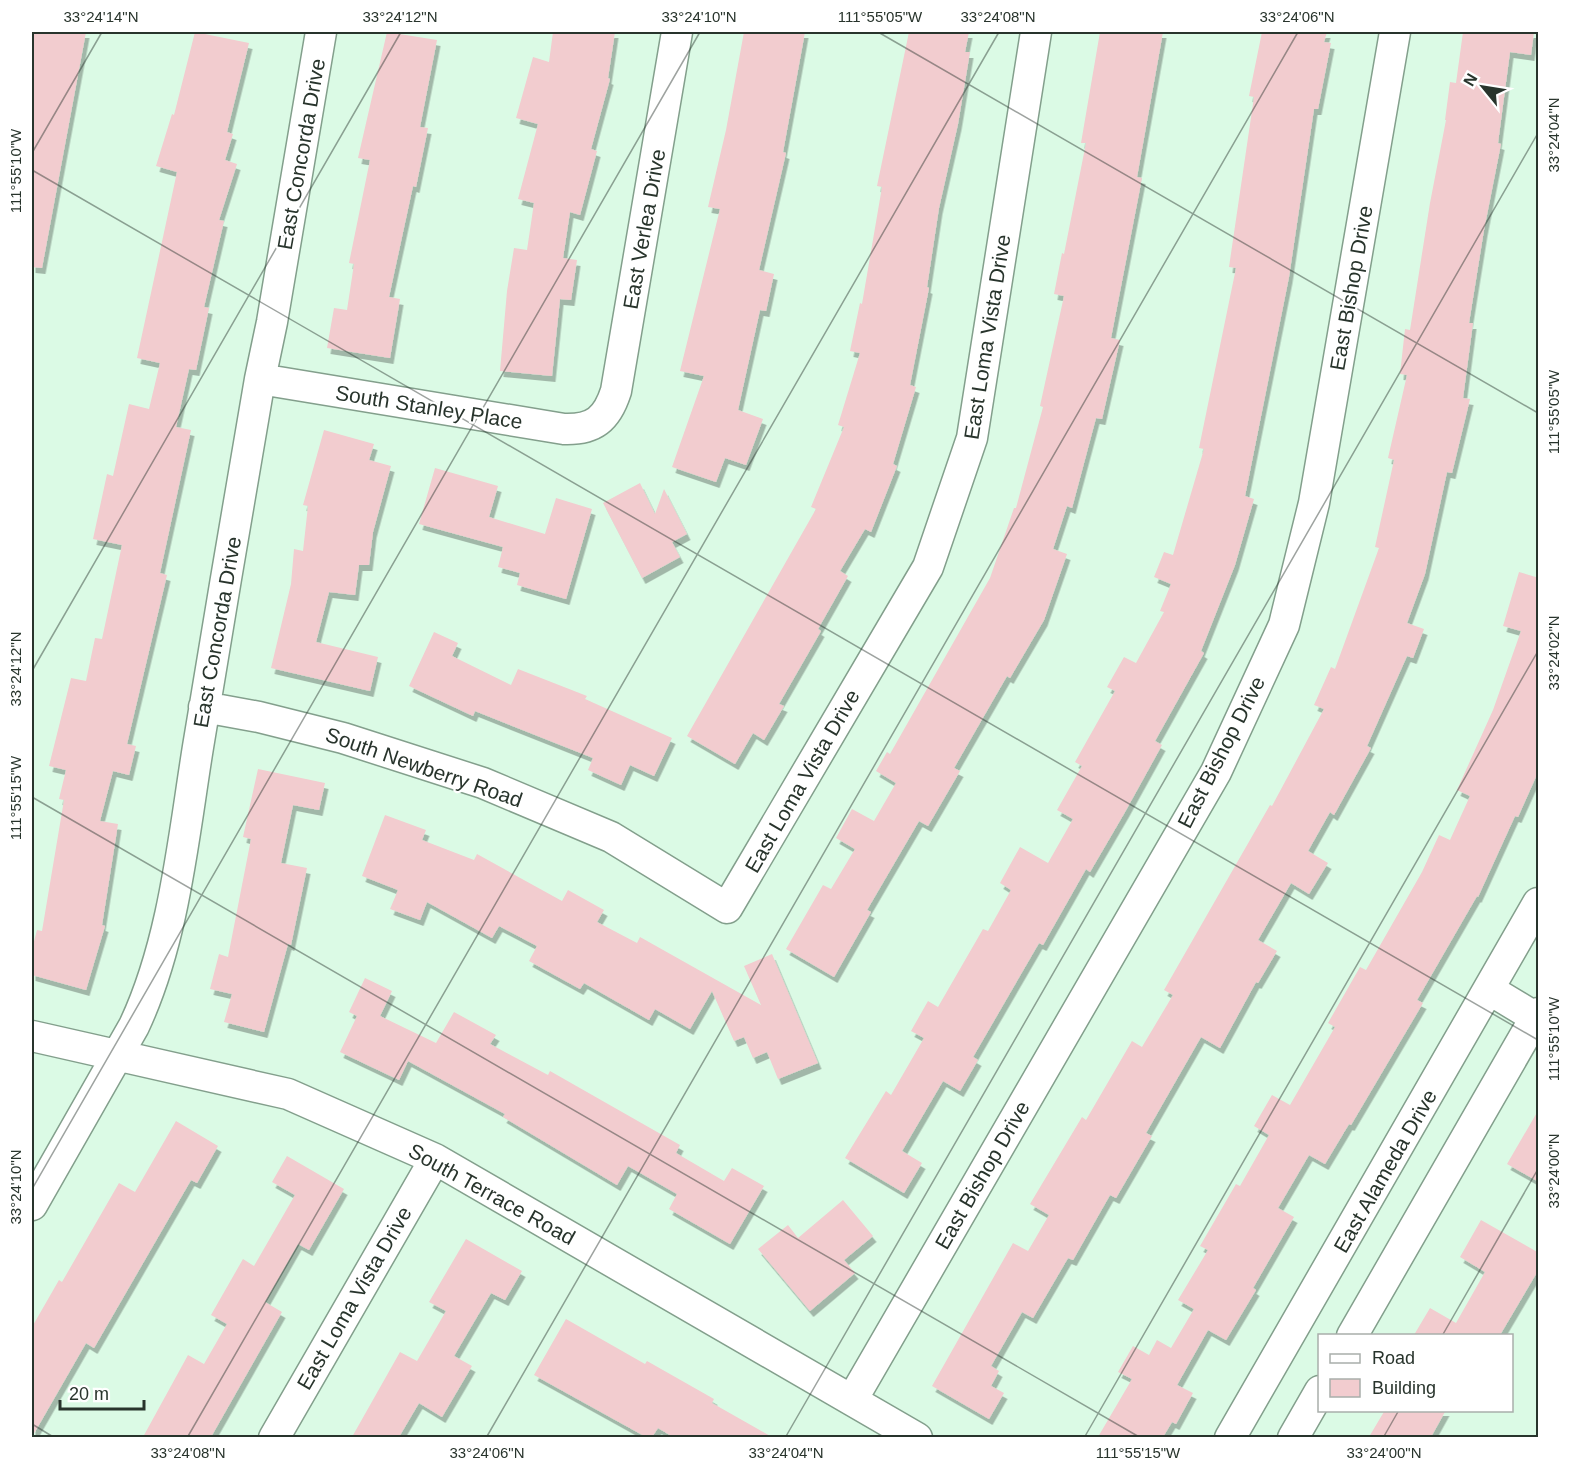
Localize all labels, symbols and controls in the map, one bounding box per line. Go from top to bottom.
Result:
text: 33°24'14"N [63,8,139,25]
text: 33°24'12"N [362,8,438,25]
text: 33°24'10"N [661,8,737,25]
text: 111°55'05"W [838,8,923,25]
text: 33°24'08"N [960,8,1036,25]
text: 33°24'06"N [1259,8,1335,25]
street label: East Concorda Drive [273,57,329,251]
north arrow [1453,57,1513,117]
text: N [1460,70,1481,89]
text: 33°24'04"N [1545,97,1562,173]
text: 111°55'10"W [7,128,24,213]
street label: East Verlea Drive [619,147,669,311]
street label: East Bishop Drive [1325,204,1377,372]
street label: East Loma Vista Drive [959,233,1015,441]
text: 111°55'05"W [1545,369,1562,454]
street label: South Stanley Place [334,381,524,433]
street label: East Concorda Drive [189,535,245,729]
text: 33°24'02"N [1545,615,1562,691]
text: 33°24'12"N [7,631,24,707]
street label: East Bishop Drive [1173,672,1269,832]
street label: East Loma Vista Drive [740,685,864,877]
street label: South Newberry Road [323,722,525,812]
text: 111°55'15"W [7,755,24,840]
text: 111°55'10"W [1545,996,1562,1081]
street label: East Alameda Drive [1329,1085,1441,1257]
street label: East Bishop Drive [930,1097,1034,1253]
text: 33°24'00"N [1545,1133,1562,1209]
street label: South Terrace Road [405,1139,579,1249]
text: 33°24'10"N [7,1149,24,1225]
street label: East Loma Vista Drive [292,1202,416,1394]
legend [1318,1334,1513,1412]
text: Road [1372,1348,1415,1368]
scale bar [60,1373,144,1411]
text: Building [1372,1378,1436,1398]
text: 20 m [69,1384,109,1404]
text: 33°24'08"N [150,1444,226,1461]
text: 33°24'06"N [449,1444,525,1461]
text: 33°24'04"N [748,1444,824,1461]
text: 111°55'15"W [1096,1444,1181,1461]
text: 33°24'00"N [1346,1444,1422,1461]

